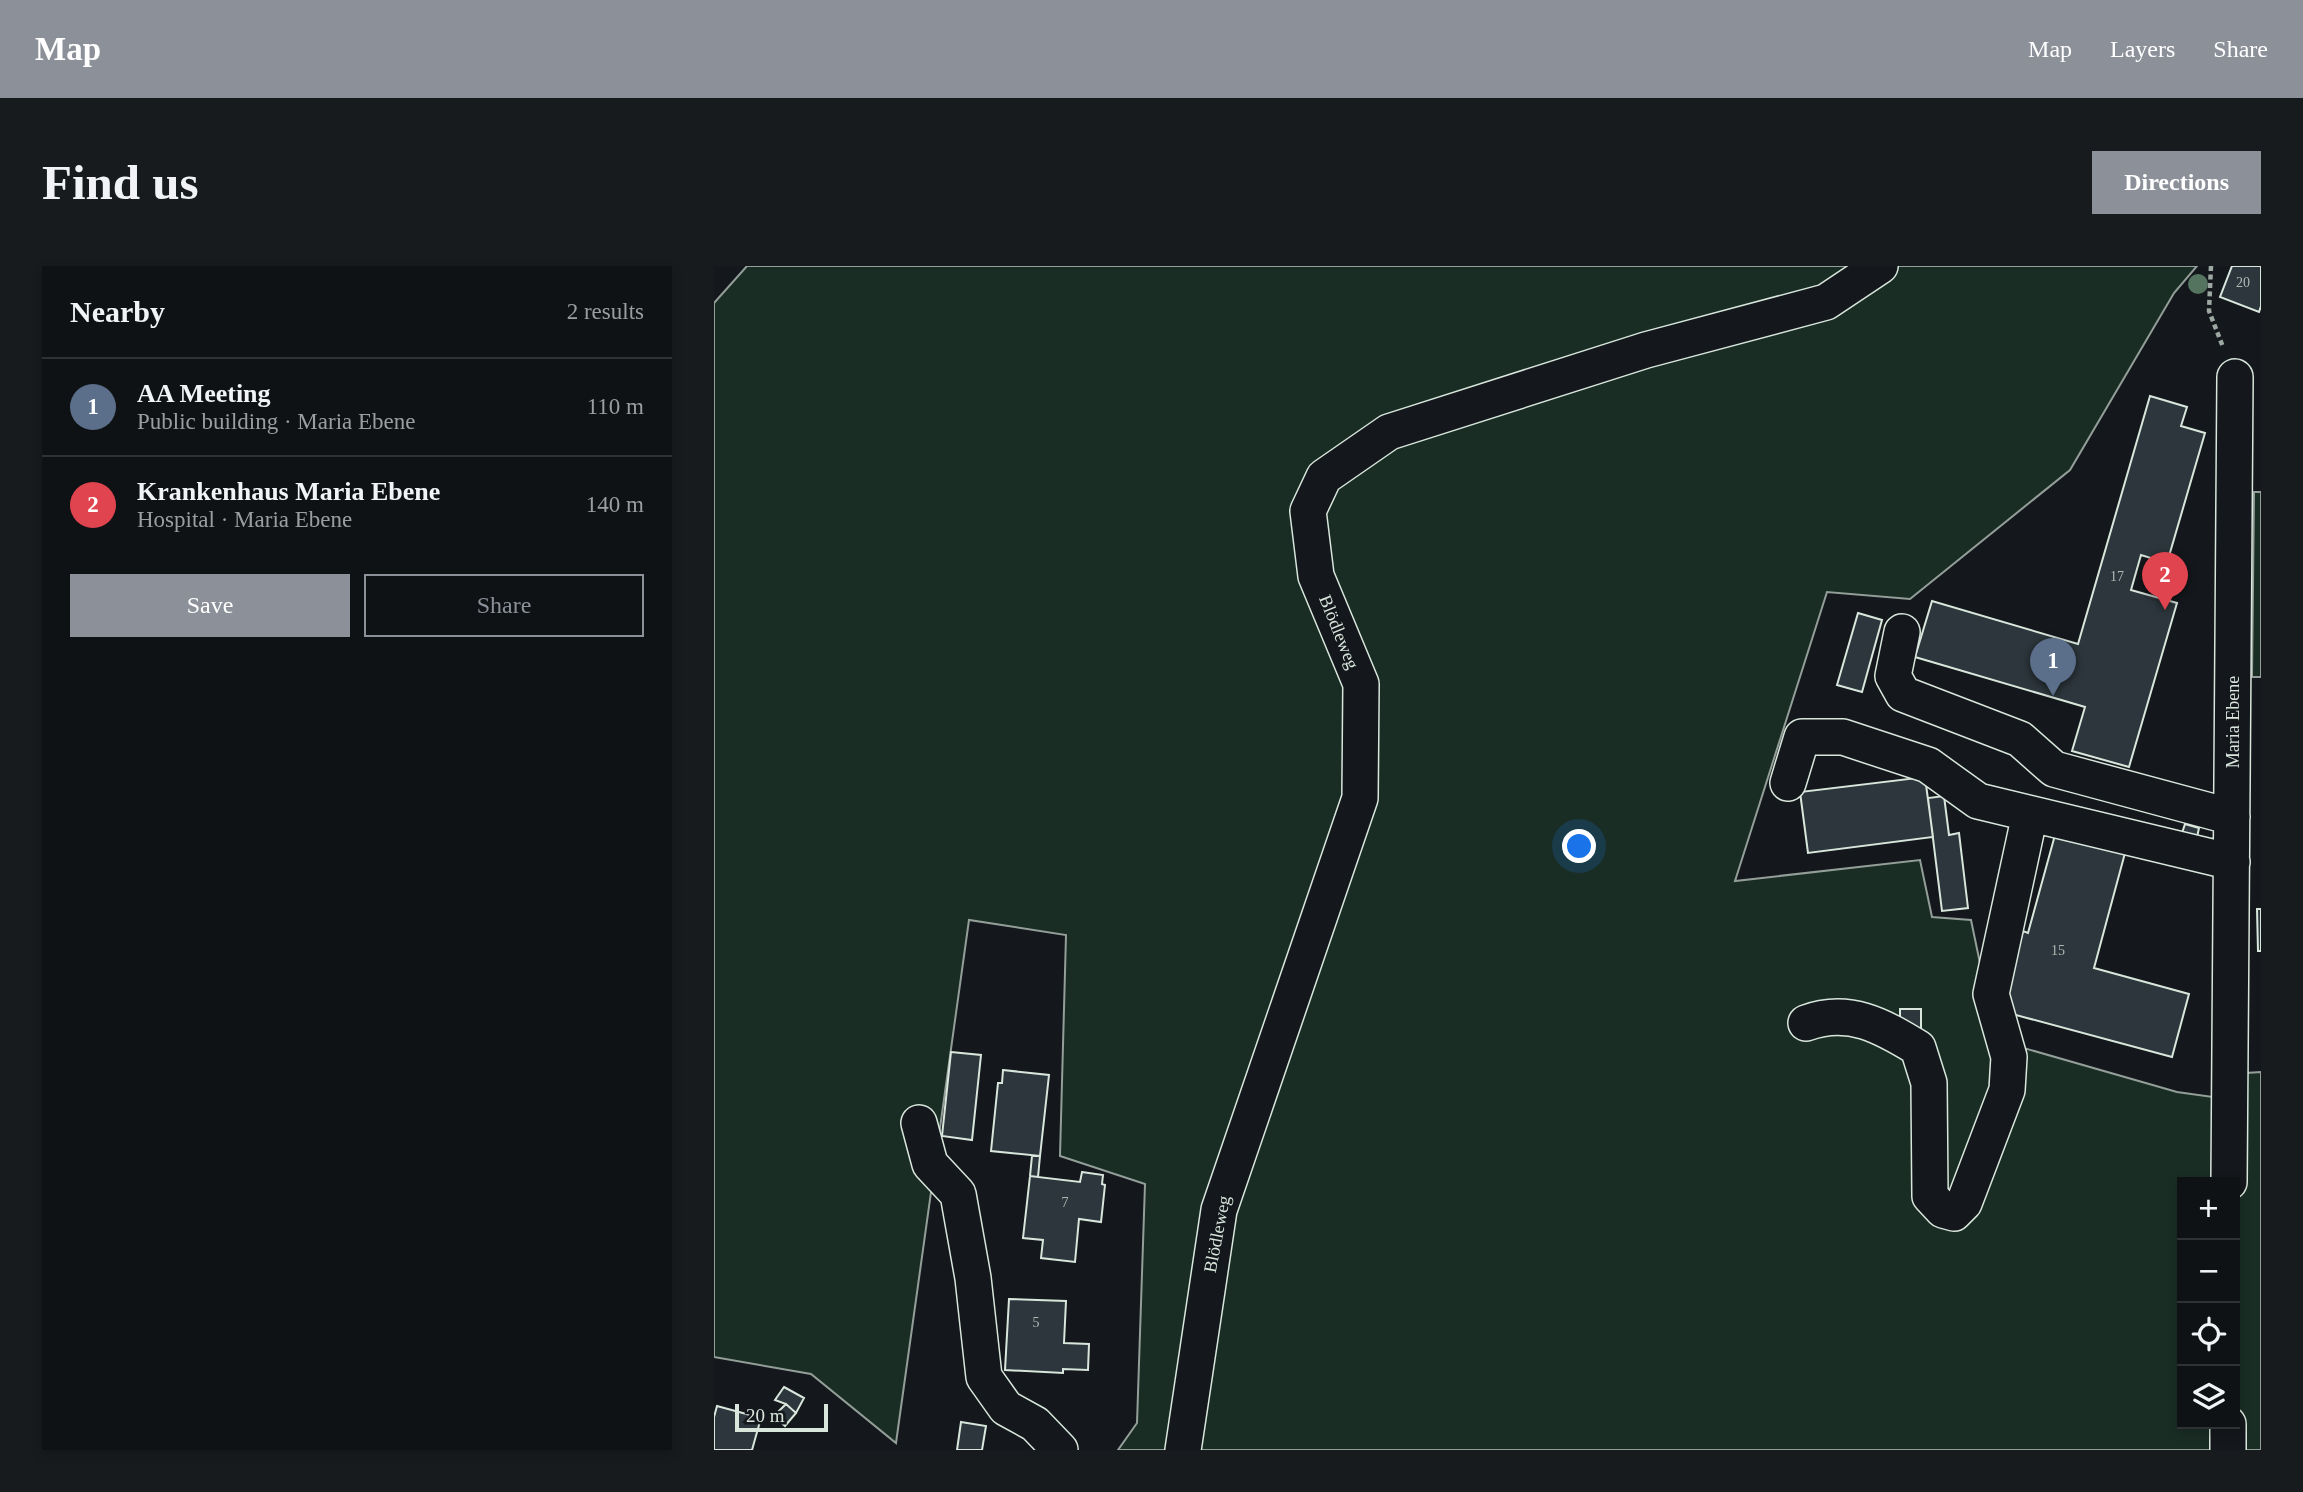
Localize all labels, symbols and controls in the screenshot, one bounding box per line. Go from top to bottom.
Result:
text: Map [35,31,101,67]
text: Map [2028,36,2072,62]
text: Layers [2110,36,2175,62]
text: Share [2213,36,2268,62]
button: Directions [2092,151,2261,214]
text: Find us [42,155,199,210]
house number: 20 [2236,275,2250,290]
text: Nearby [70,295,165,328]
text: 2 results [567,299,644,324]
text: AA Meeting [137,379,271,408]
text: 1 [87,394,99,419]
text: 110 m [587,394,644,419]
text: Public building · Maria Ebene [137,409,416,434]
text: Krankenhaus Maria Ebene [137,477,440,506]
text: 2 [87,492,99,517]
text: 140 m [586,492,644,517]
text: Hospital · Maria Ebene [137,507,352,532]
pin: 2 [2142,552,2188,610]
house number: 17 [2110,569,2124,584]
button: Save [70,574,350,637]
button: Share [364,574,644,637]
street label: Blödleweg [1315,592,1363,672]
pin: 1 [2030,638,2076,696]
street label: Maria Ebene [2223,676,2243,768]
your location [1562,829,1596,863]
house number: 15 [2051,943,2065,958]
map controls [2177,1177,2240,1429]
button: + [2177,1177,2240,1240]
street label: Blödleweg [1200,1194,1234,1274]
house number: 7 [1062,1195,1069,1210]
button: − [2177,1240,2240,1303]
button: locate [2177,1303,2240,1366]
house number: 5 [1033,1315,1040,1330]
button: layers [2177,1366,2240,1429]
scale bar [735,1401,828,1433]
text: 20 m [746,1405,785,1426]

